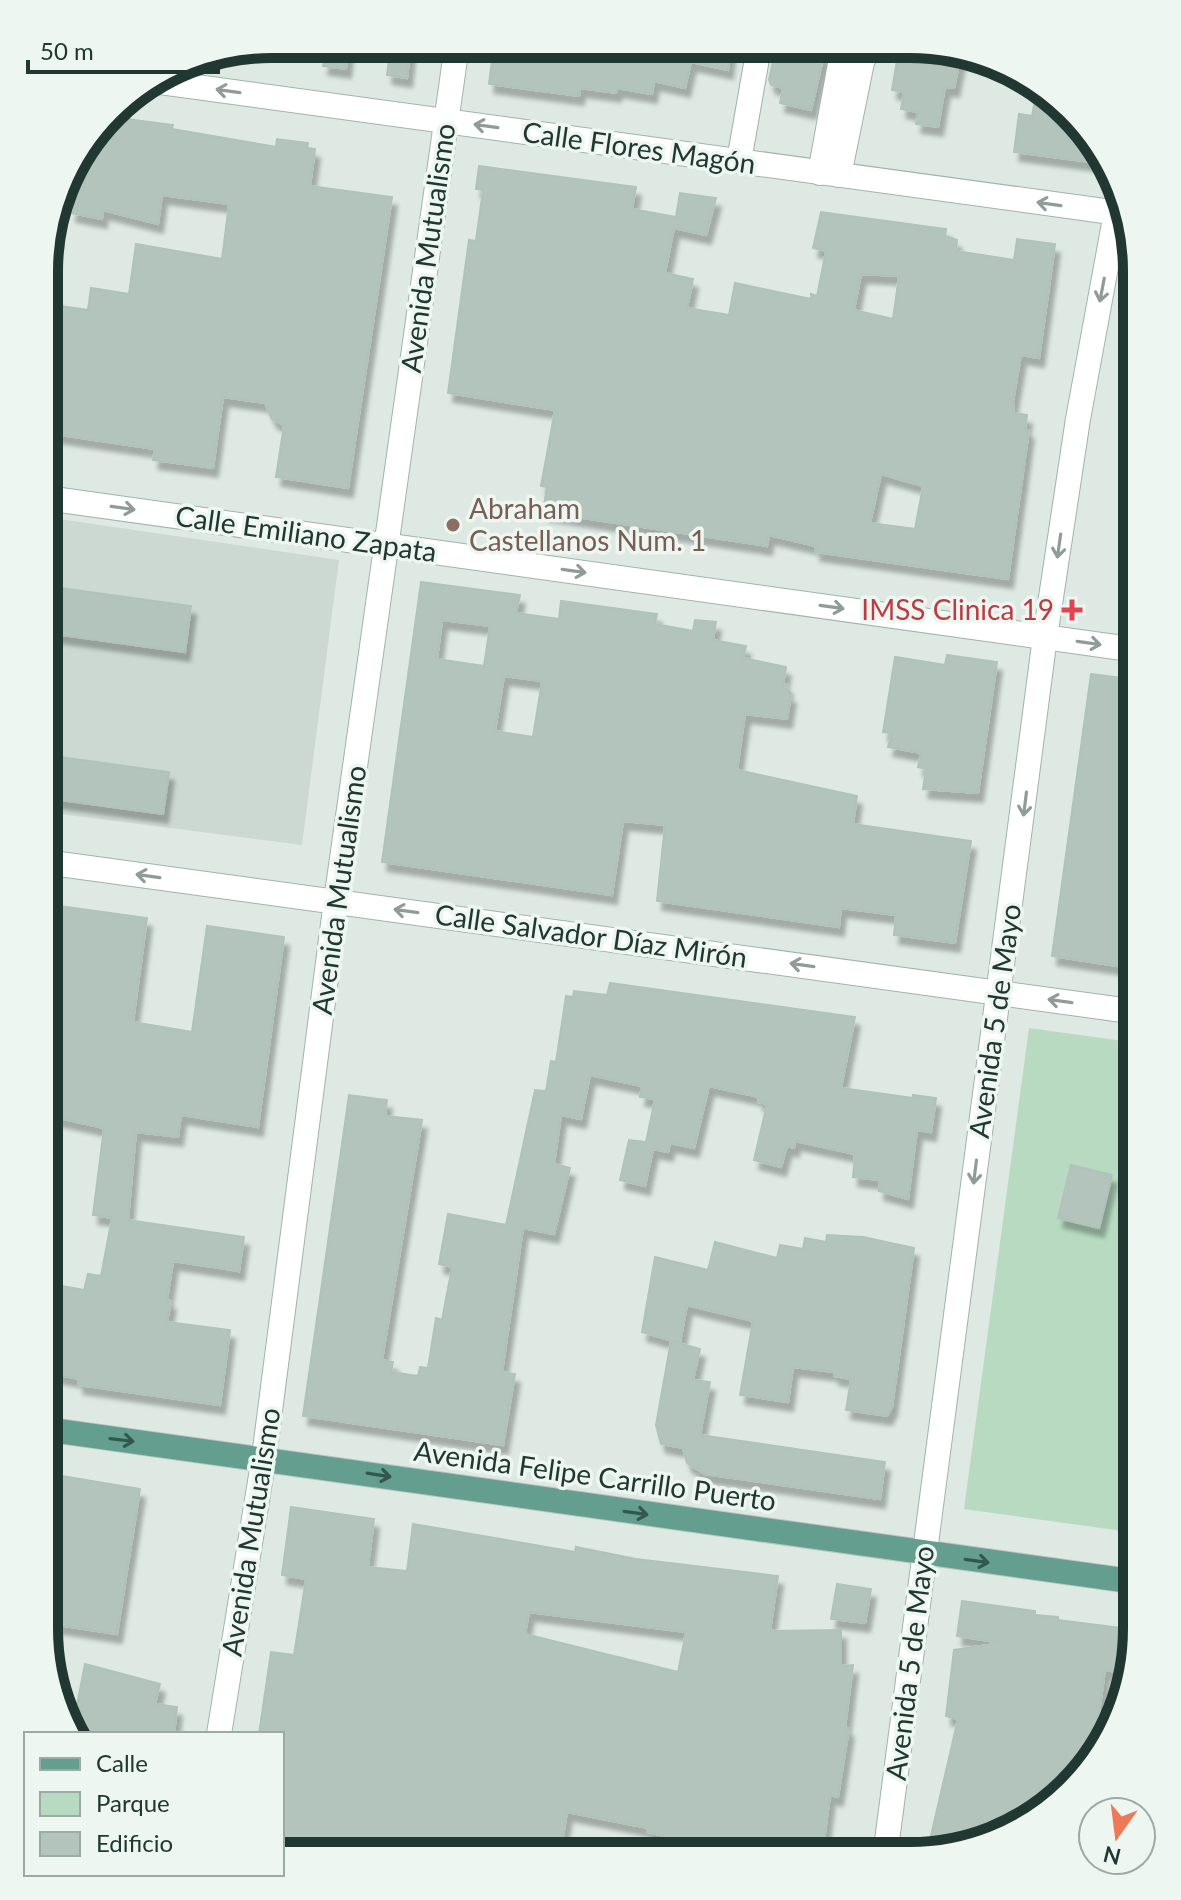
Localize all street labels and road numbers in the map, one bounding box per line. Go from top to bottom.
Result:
street label: Calle Flores Magón [520,114,758,180]
street label: Avenida Mutualismo [393,121,461,375]
street label: Calle Emiliano Zapata [173,498,439,568]
street label: Avenida Mutualismo [304,763,372,1017]
street label: Calle Salvador Díaz Mirón [433,896,749,974]
street label: Avenida 5 de Mayo [961,902,1027,1140]
street label: Avenida Mutualismo [214,1405,286,1658]
street label: Avenida Felipe Carrillo Puerto [412,1433,778,1517]
street label: Avenida 5 de Mayo [878,1544,940,1782]

